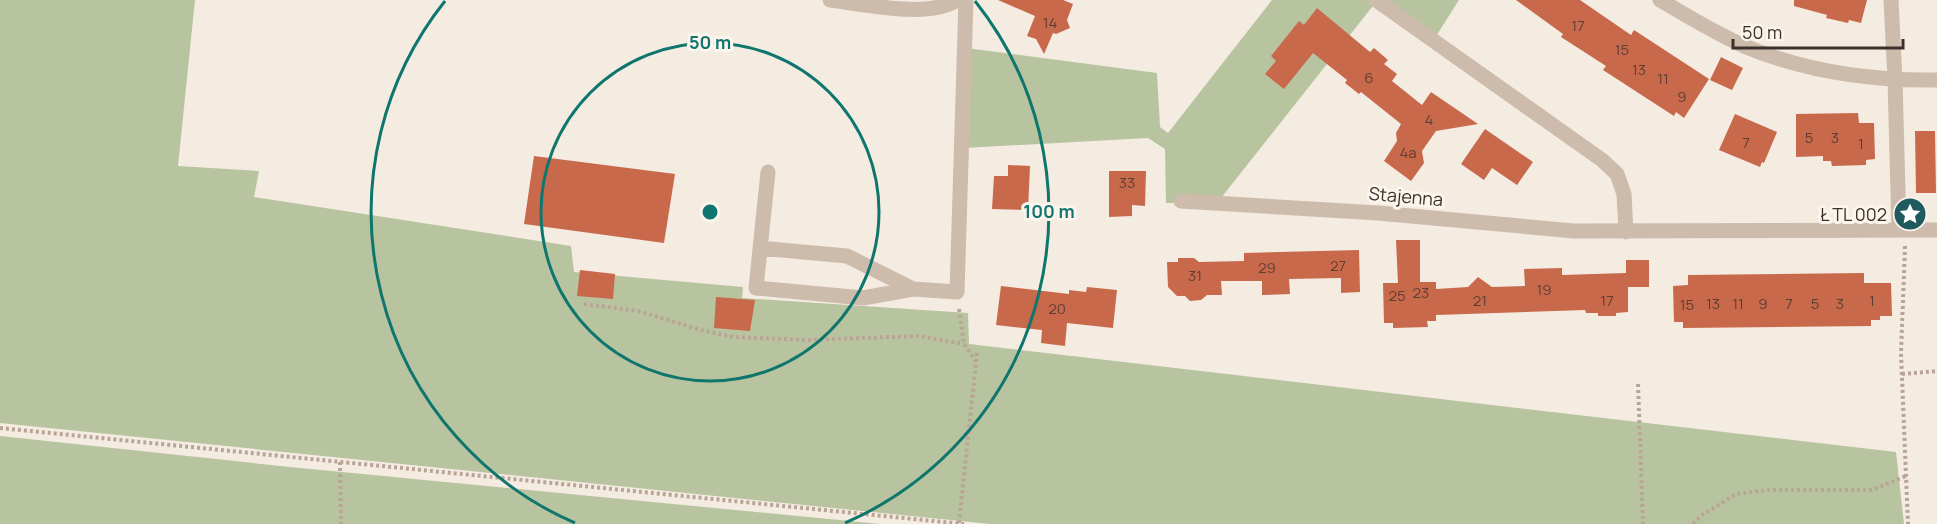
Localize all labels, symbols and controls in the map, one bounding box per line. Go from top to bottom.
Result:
house number: 14 [1043,12,1057,33]
scale bar [1733,12,1902,50]
house number: 17 [1571,15,1585,36]
text: 50 m [1742,20,1782,44]
text: 50 m [689,30,731,54]
house number: 15 [1615,39,1629,60]
house number: 13 [1632,59,1646,80]
house number: 6 [1364,67,1374,88]
house number: 11 [1657,68,1669,89]
house number: 9 [1677,86,1687,107]
house number: 4 [1425,109,1434,130]
house number: 5 [1805,127,1813,148]
house number: 3 [1831,127,1839,148]
house number: 7 [1742,132,1750,153]
house number: 1 [1858,133,1864,154]
house number: 4a [1399,142,1417,163]
house number: 33 [1119,172,1135,193]
street label: Stajenna [1368,181,1444,211]
place icon: Ł TL 002 [1892,196,1928,232]
text: 100 m [1023,199,1075,223]
centre of rings [700,202,720,222]
place label: Ł TL 002 [1820,202,1887,226]
house number: 27 [1330,255,1346,276]
house number: 29 [1258,257,1276,278]
house number: 31 [1188,265,1202,286]
house number: 19 [1536,279,1552,300]
house number: 23 [1413,282,1429,303]
house number: 25 [1388,285,1406,306]
house number: 21 [1473,290,1487,311]
house number: 17 [1600,290,1614,311]
house number: 1 [1869,290,1875,311]
house number: 13 [1706,293,1720,314]
house number: 11 [1732,293,1744,314]
house number: 9 [1758,293,1768,314]
house number: 7 [1785,293,1793,314]
house number: 5 [1811,293,1819,314]
house number: 3 [1836,293,1844,314]
house number: 15 [1680,294,1694,315]
house number: 20 [1048,298,1066,319]

